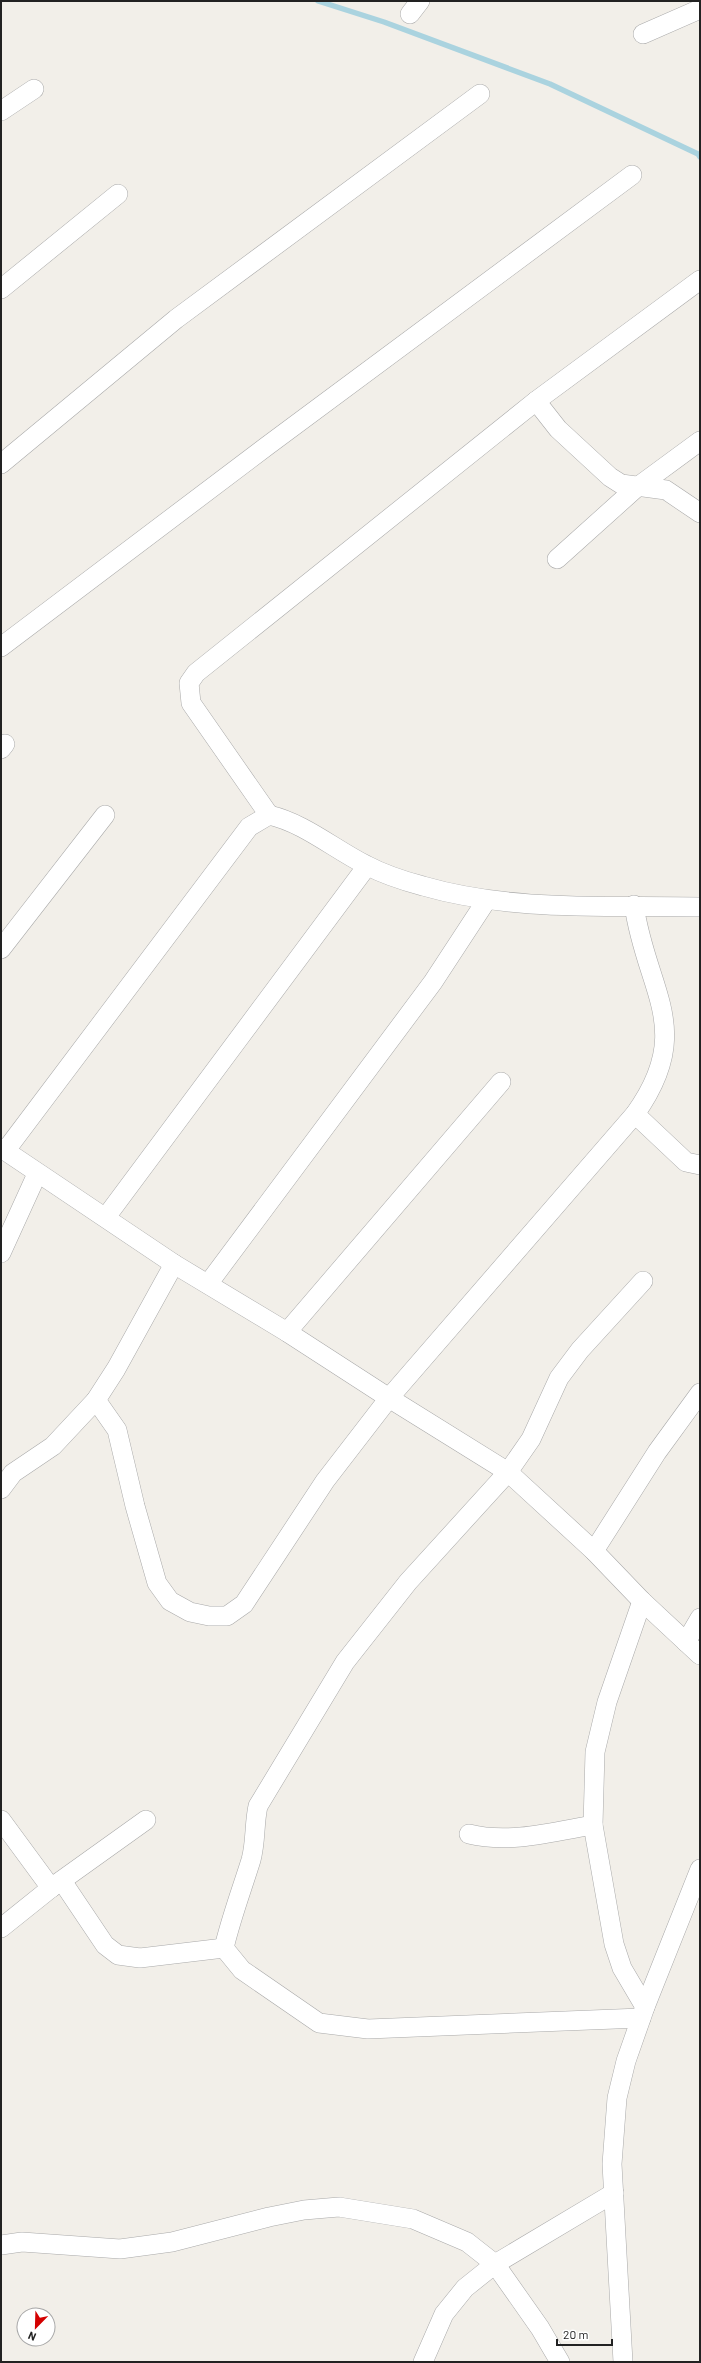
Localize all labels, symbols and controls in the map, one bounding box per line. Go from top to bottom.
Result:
north arrow [16,2307,56,2347]
scale bar [557,2321,612,2347]
text: 20 m [563,2327,589,2341]
text: N [26,2329,38,2344]

